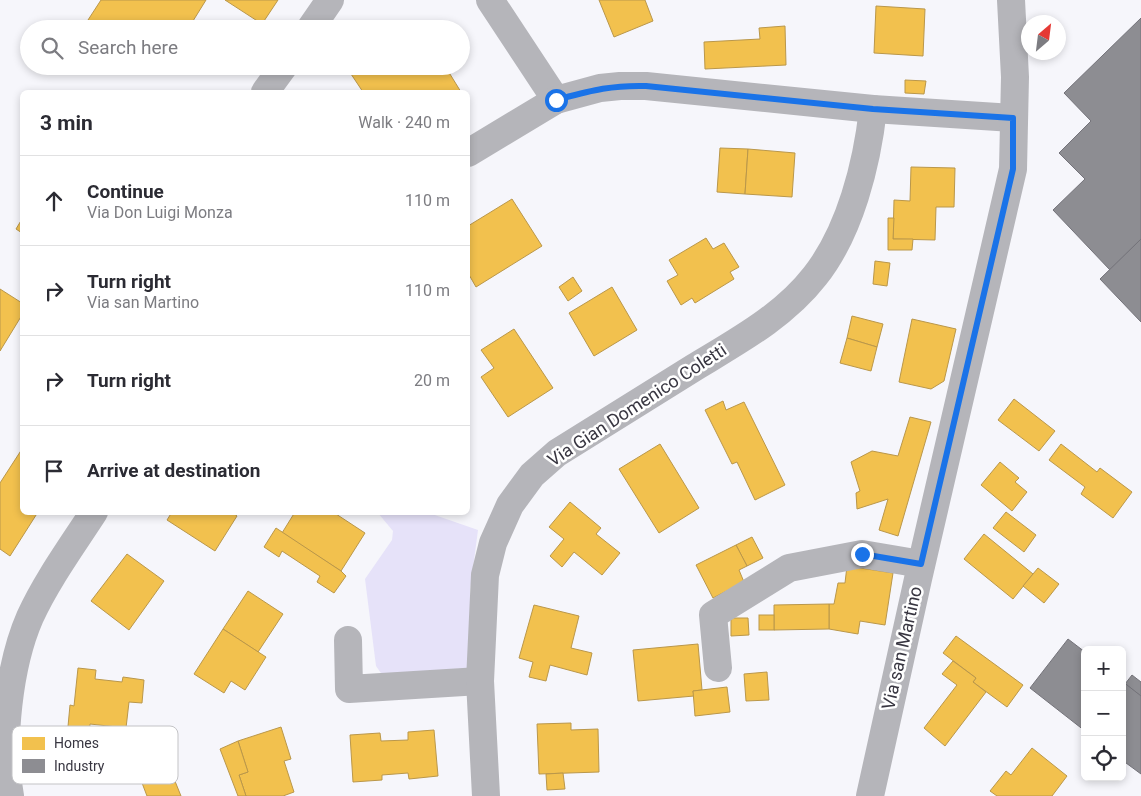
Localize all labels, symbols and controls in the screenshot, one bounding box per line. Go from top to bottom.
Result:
north arrow [1021,15,1066,60]
search box [20,20,470,75]
icon: search [38,34,66,62]
text: Search here [78,36,178,59]
route start [545,89,568,112]
text: 3 min [40,111,93,135]
text: Walk · 240 m [358,113,450,132]
text: Continue [87,180,164,203]
icon: ahead [40,187,68,215]
text: 110 m [405,191,450,210]
text: Via Don Luigi Monza [87,203,233,222]
text: Turn right [87,270,171,293]
icon: right [40,277,68,305]
text: 110 m [405,281,450,300]
text: Via san Martino [87,293,199,312]
street label: Via Gian Domenico Coletti [543,339,730,470]
icon: right [40,367,68,395]
text: Turn right [87,369,171,392]
text: 20 m [414,371,450,390]
icon: arrive [40,457,68,485]
text: Arrive at destination [87,459,260,482]
route end [851,543,874,566]
street label: Via san Martino [877,584,926,712]
map controls [1081,646,1126,781]
button: + [1081,646,1126,691]
button: − [1081,691,1126,736]
legend [12,726,178,784]
text: Homes [54,735,99,751]
button: locate [1081,736,1126,781]
text: Industry [54,758,105,774]

